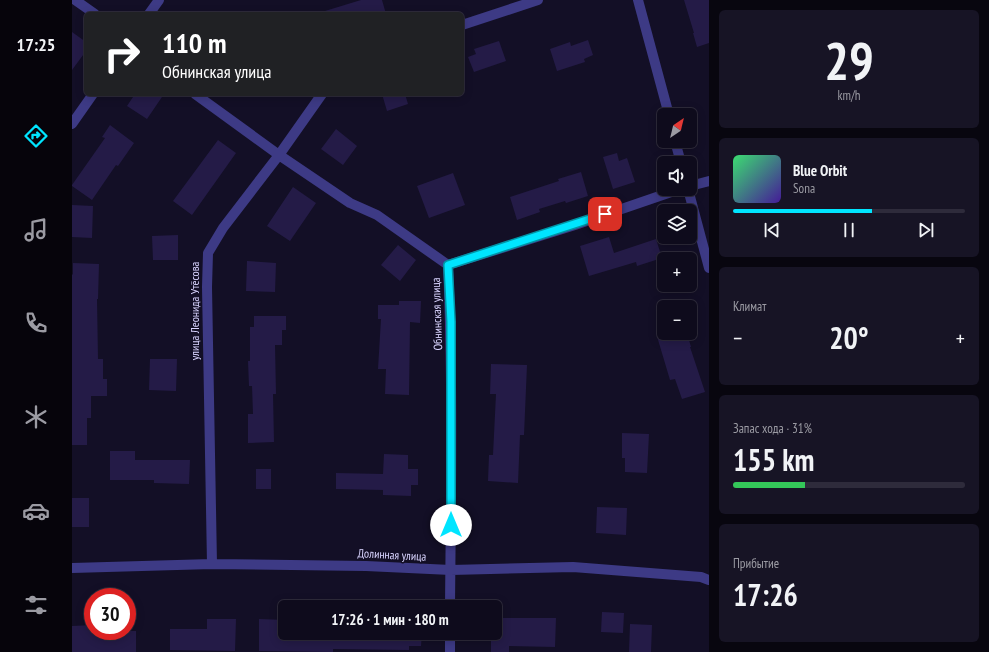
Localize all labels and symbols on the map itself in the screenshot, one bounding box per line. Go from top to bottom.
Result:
north arrow [657,108,697,148]
pin [588,197,622,231]
street label: улица Леонида Утёсова [187,261,202,360]
street label: Обнинская улица [428,277,445,351]
position arrow [430,504,472,546]
street label: Долинная улица [357,545,427,564]
speed limit sign: 30 [84,588,136,640]

